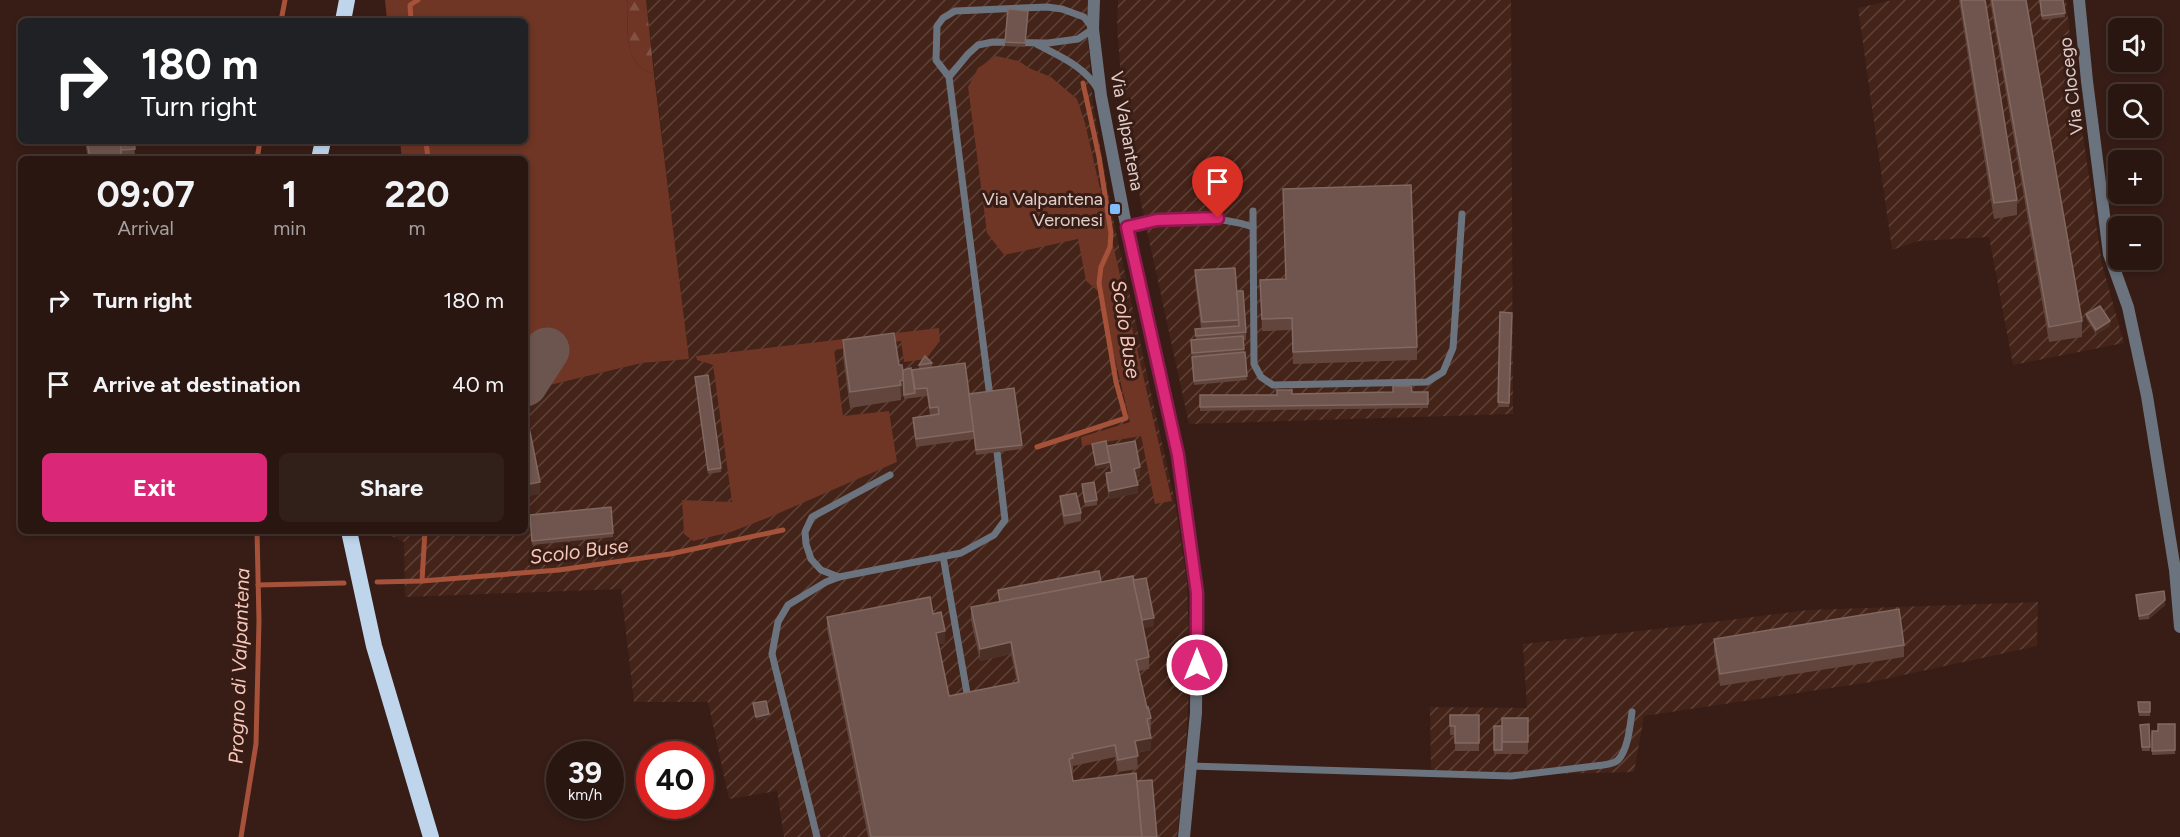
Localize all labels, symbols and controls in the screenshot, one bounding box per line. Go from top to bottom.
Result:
map controls [2108,18,2162,270]
button: sound [2108,18,2162,72]
street label: Via Clocego [2054,36,2088,136]
text: 180 m [141,39,258,90]
icon: right [42,42,120,120]
street label: Via Valpantena [1106,70,1148,192]
button: search [2108,84,2162,138]
text: Turn right [141,90,257,123]
button: + [2108,150,2162,204]
pin [1192,156,1243,218]
icon: arrive [1201,165,1234,198]
text: 09:07 [96,173,195,216]
text: 1 [282,173,297,216]
text: 220 [385,173,450,216]
place label: Via Valpantena Veronesi [982,188,1103,231]
marker: Via Valpantena Veronesi [1108,202,1122,216]
text: Arrival [117,216,174,240]
text: min [273,216,306,240]
text: m [409,216,426,240]
button: − [2108,216,2162,270]
water label: Scolo Buse [1106,278,1146,380]
icon: right [42,284,75,317]
text: Turn right [93,287,192,314]
text: 180 m [443,287,504,314]
icon: arrive [42,368,75,401]
text: Arrive at destination [93,371,301,398]
text: 40 m [452,371,504,398]
button: Exit [42,453,267,522]
button: Share [279,453,504,522]
water label: Scolo Buse [528,533,630,569]
water label: Progno di Valpantena [224,567,254,764]
position arrow [1165,633,1229,697]
speed limit sign: 40 [636,741,714,819]
text: 39 [568,754,602,791]
text: km/h [568,786,602,804]

